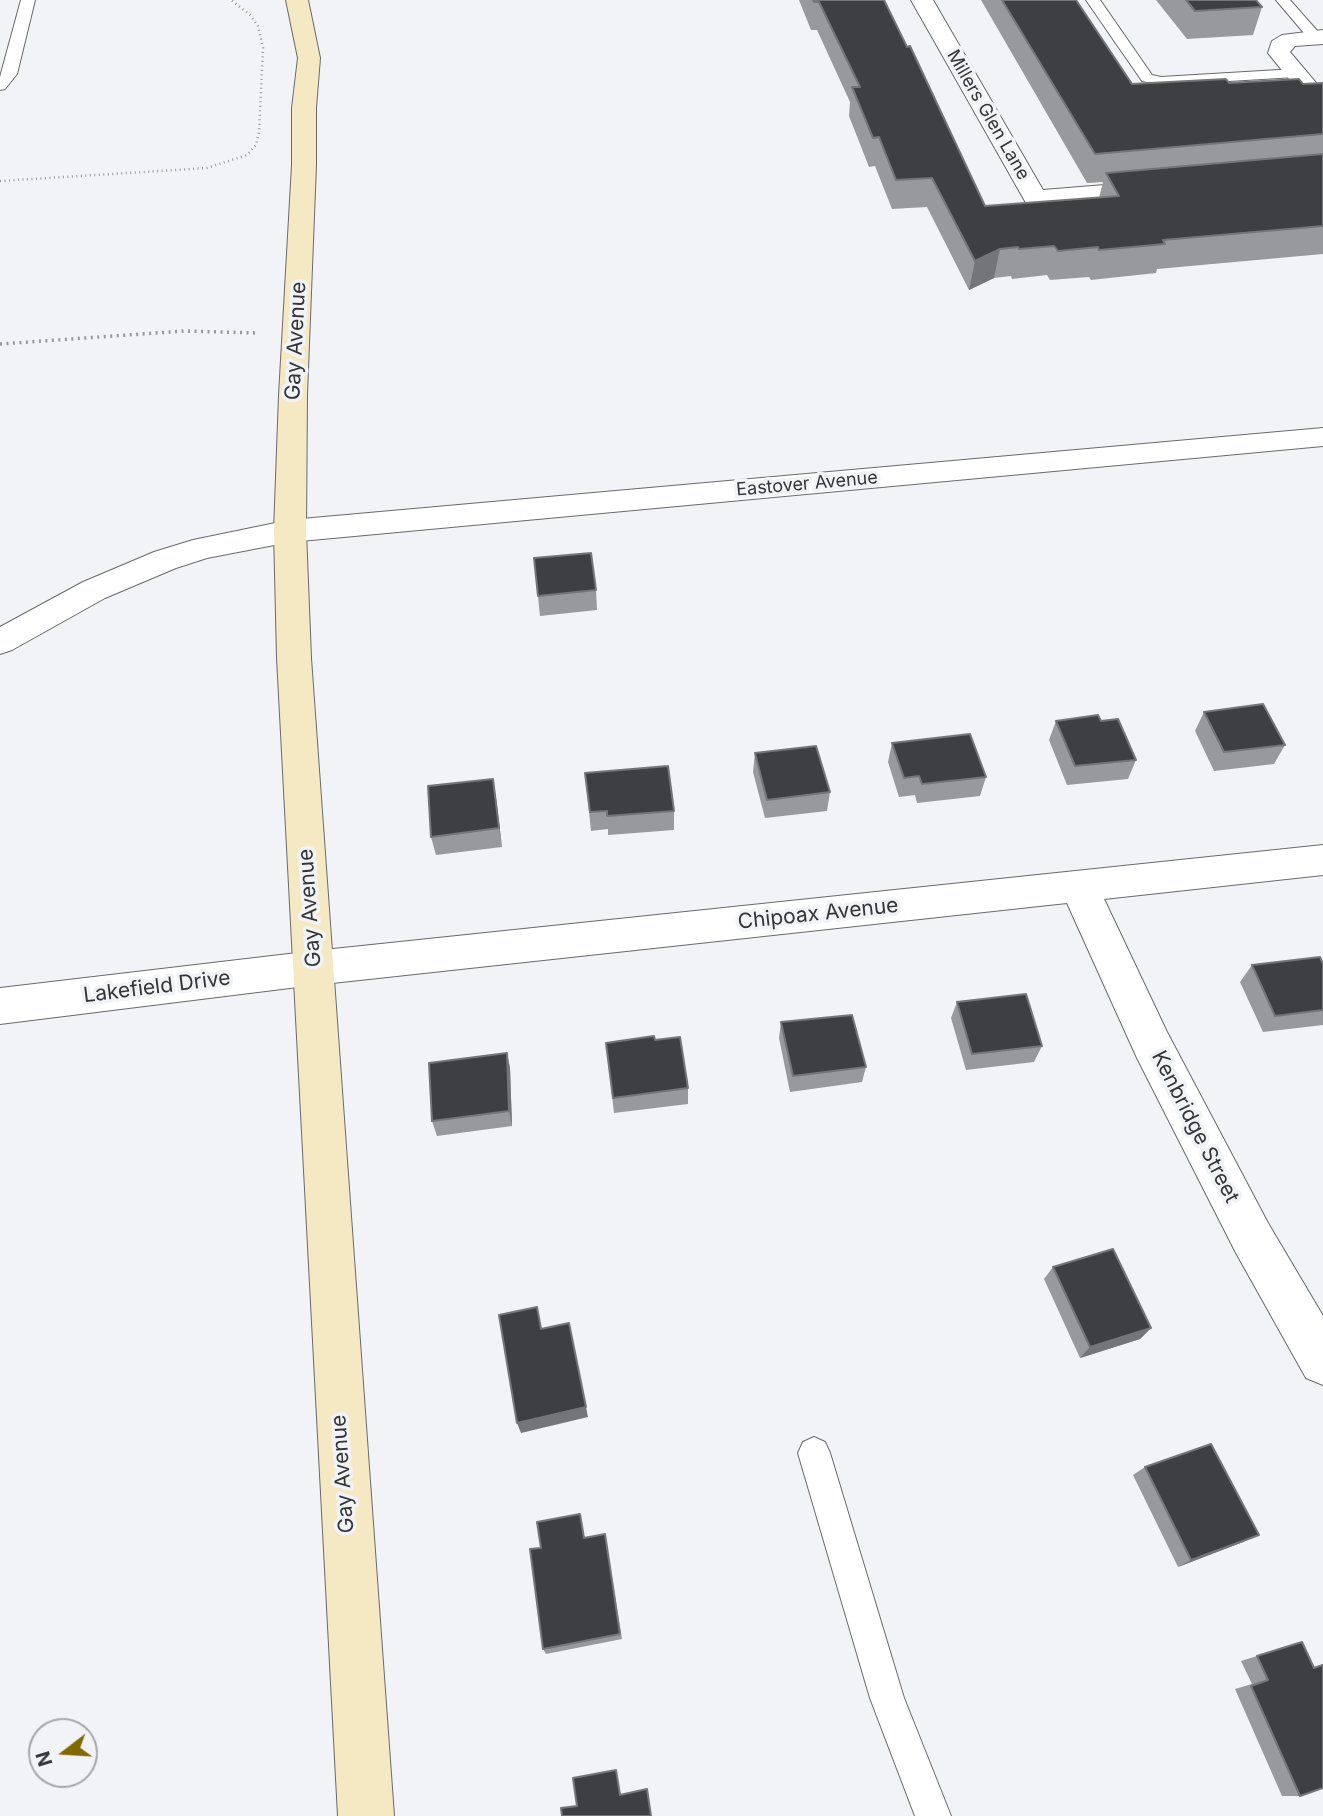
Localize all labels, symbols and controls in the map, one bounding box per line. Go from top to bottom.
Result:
street label: Millers Glen Lane [942,46,1034,184]
street label: Gay Avenue [280,281,312,401]
street label: Eastover Avenue [735,467,879,501]
street label: Gay Avenue [293,848,327,968]
street label: Chipoax Avenue [736,893,900,935]
street label: Lakefield Drive [82,965,232,1009]
street label: Kenbridge Street [1146,1047,1244,1207]
street label: Gay Avenue [326,1414,360,1534]
north arrow [28,1718,98,1788]
text: N [31,1748,57,1769]

